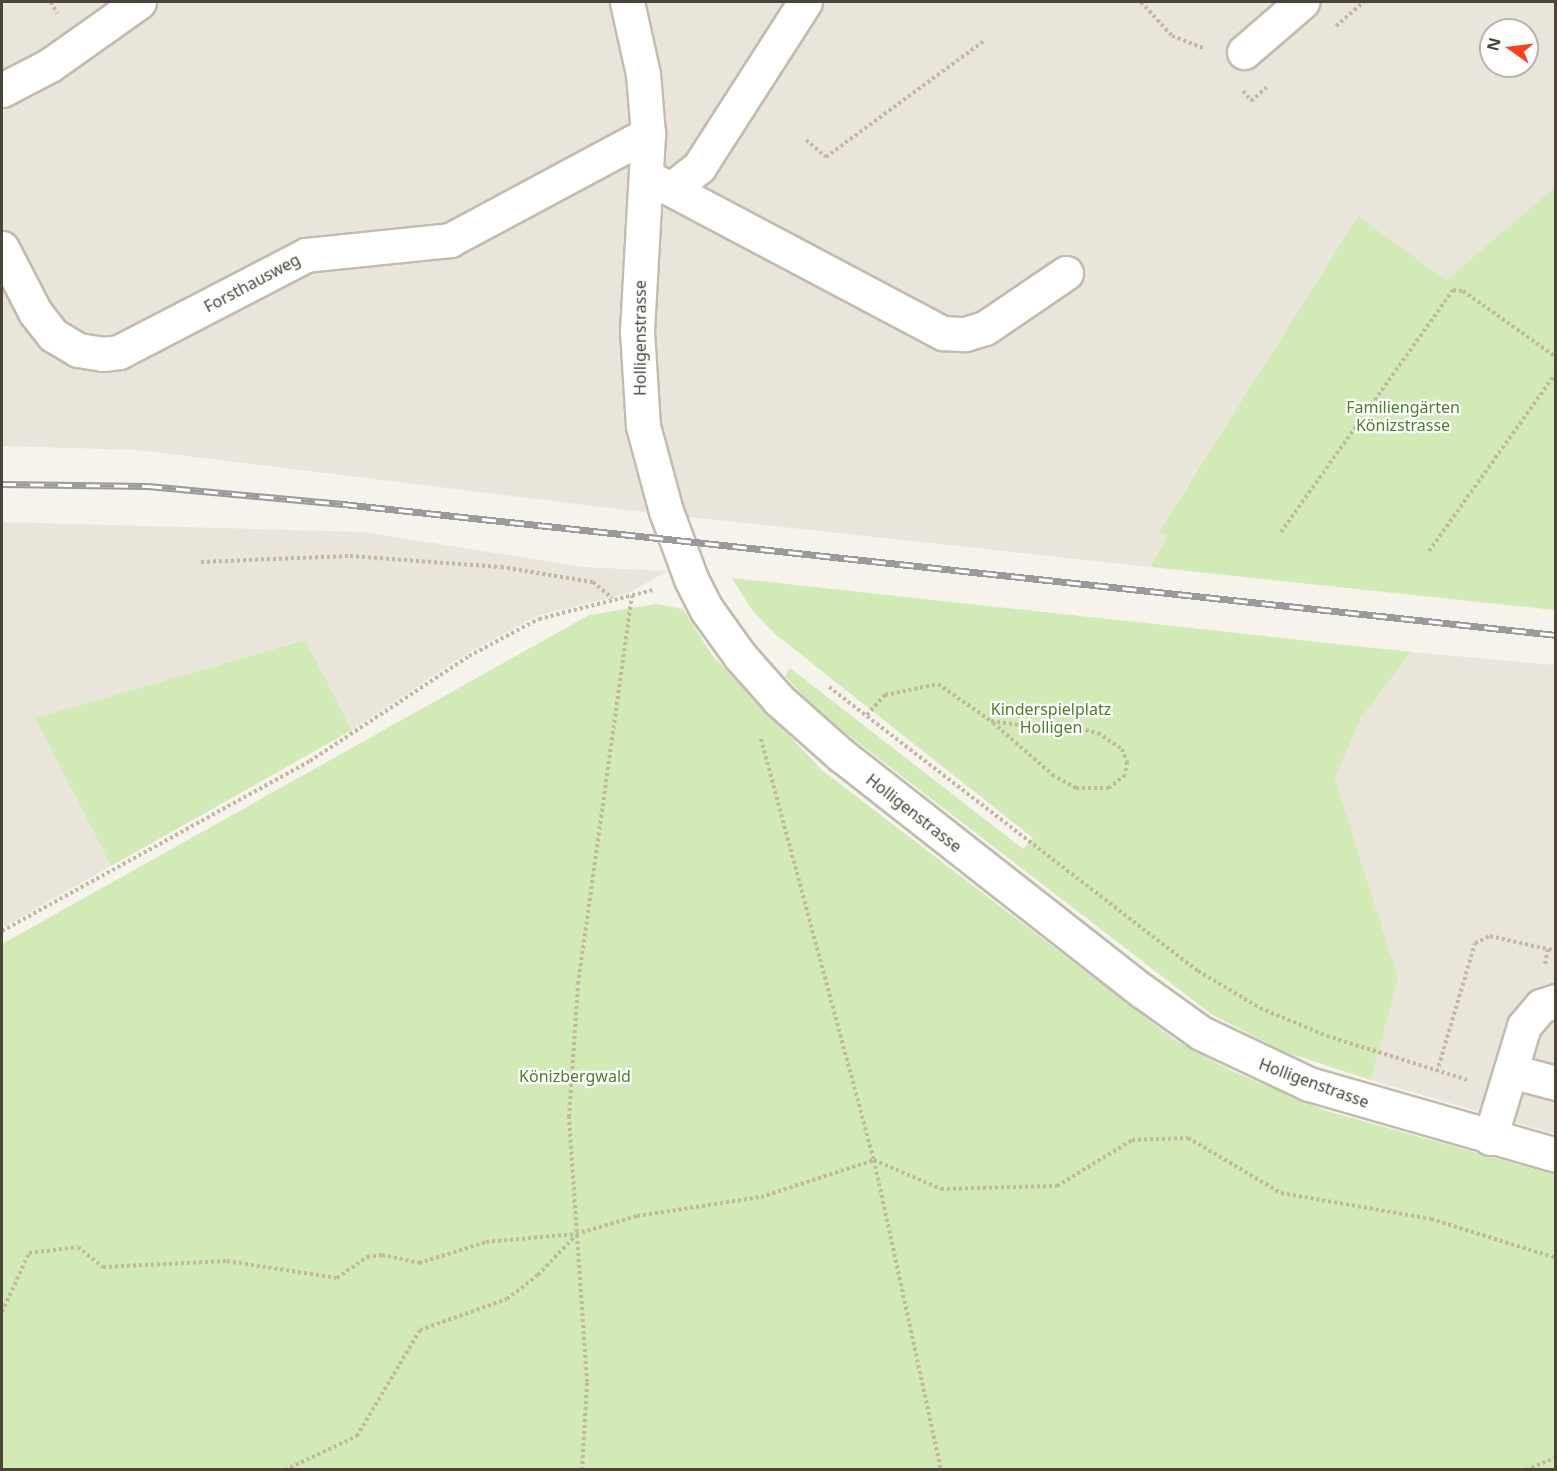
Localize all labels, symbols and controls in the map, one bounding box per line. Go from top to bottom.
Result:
north arrow [1479,18,1539,78]
text: N [1481,35,1506,53]
street label: Forsthausweg [201,250,303,316]
street label: Holligenstrasse [630,280,650,396]
park label: Familiengärten Könizstrasse [1346,397,1460,435]
park label: Kinderspielplatz Holligen [991,699,1111,737]
street label: Holligenstrasse [862,770,966,856]
street label: Holligenstrasse [1256,1054,1372,1112]
park label: Könizbergwald [519,1066,631,1086]

